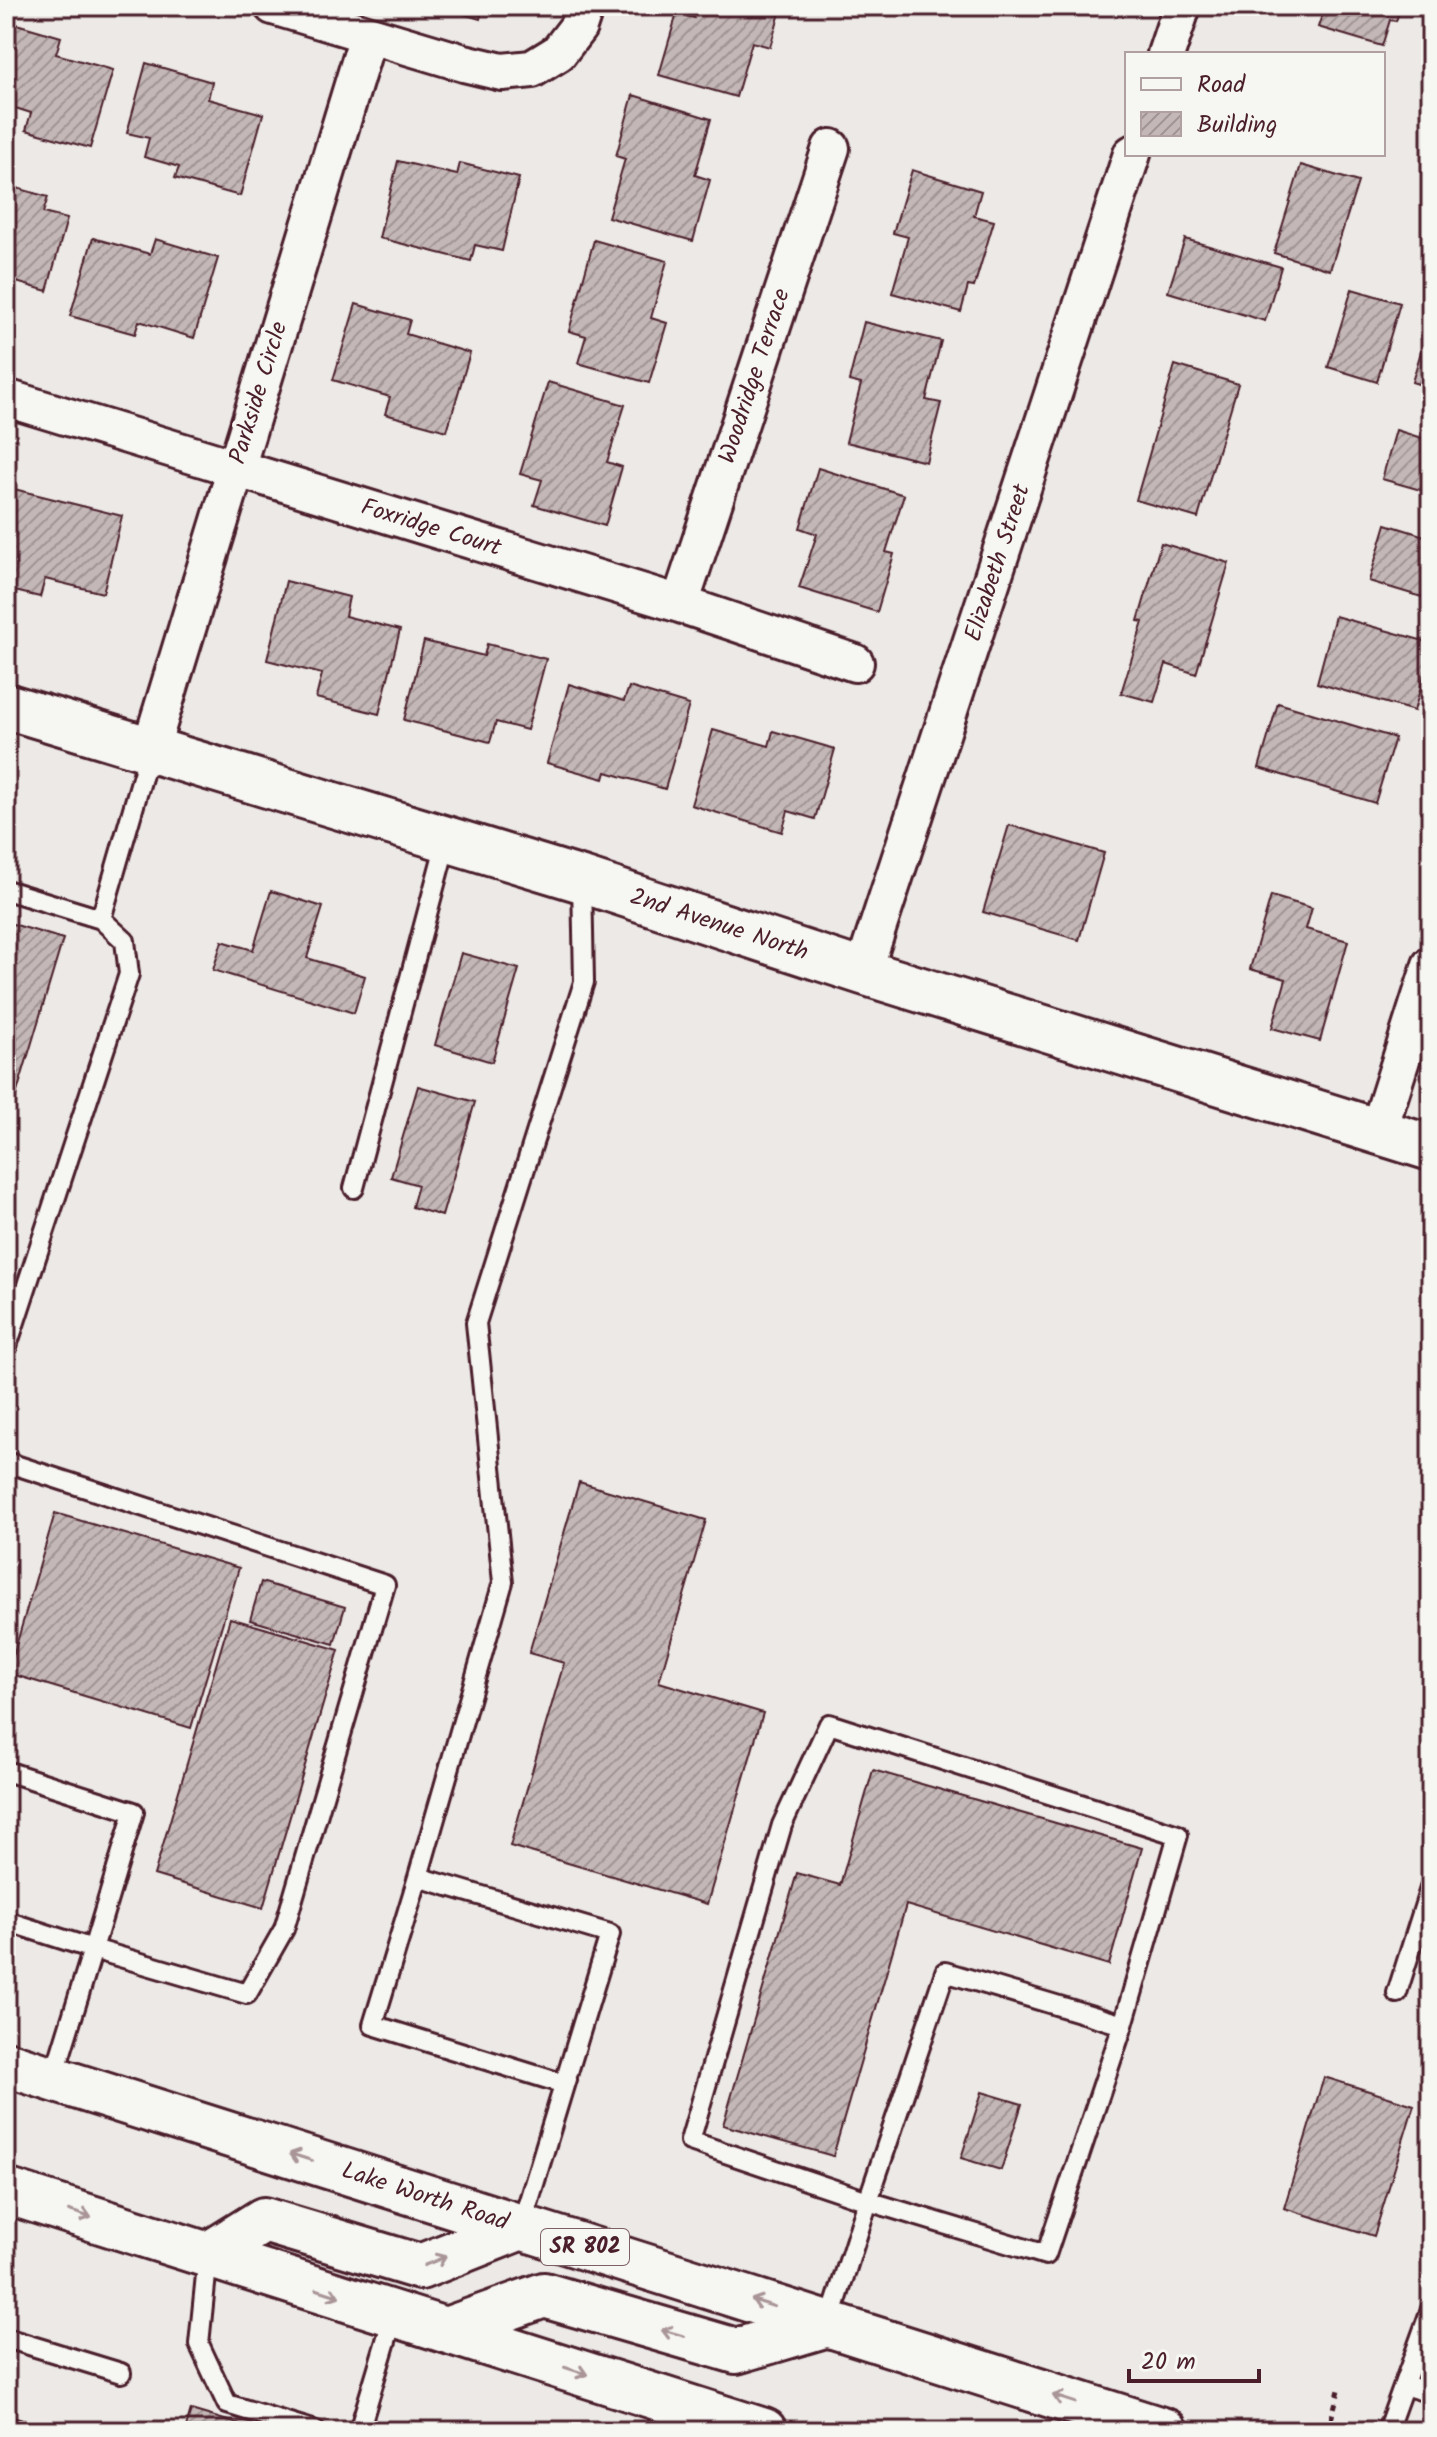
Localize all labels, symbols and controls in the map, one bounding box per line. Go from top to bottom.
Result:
legend [1125,52,1385,156]
text: Road [1197,66,1246,105]
text: Building [1197,106,1277,145]
street label: Woodridge Terrace [708,283,802,469]
street label: Parkside Circle [219,317,299,469]
street label: Elizabeth Street [954,479,1042,647]
street label: Foxridge Court [356,488,507,568]
street label: 2nd Avenue North [625,878,813,972]
one-way arrow [289,2149,314,2164]
street label: Lake Worth Road [336,2152,515,2243]
one-way arrow [68,2208,93,2223]
road number: SR 802 [541,2229,629,2265]
one-way arrow [422,2253,447,2267]
one-way arrow [315,2286,341,2301]
one-way arrow [750,2295,775,2310]
one-way arrow [661,2325,686,2339]
scale bar [1129,2333,1259,2383]
text: 20 m [1141,2343,1196,2382]
one-way arrow [563,2365,588,2380]
one-way arrow [1051,2391,1077,2406]

